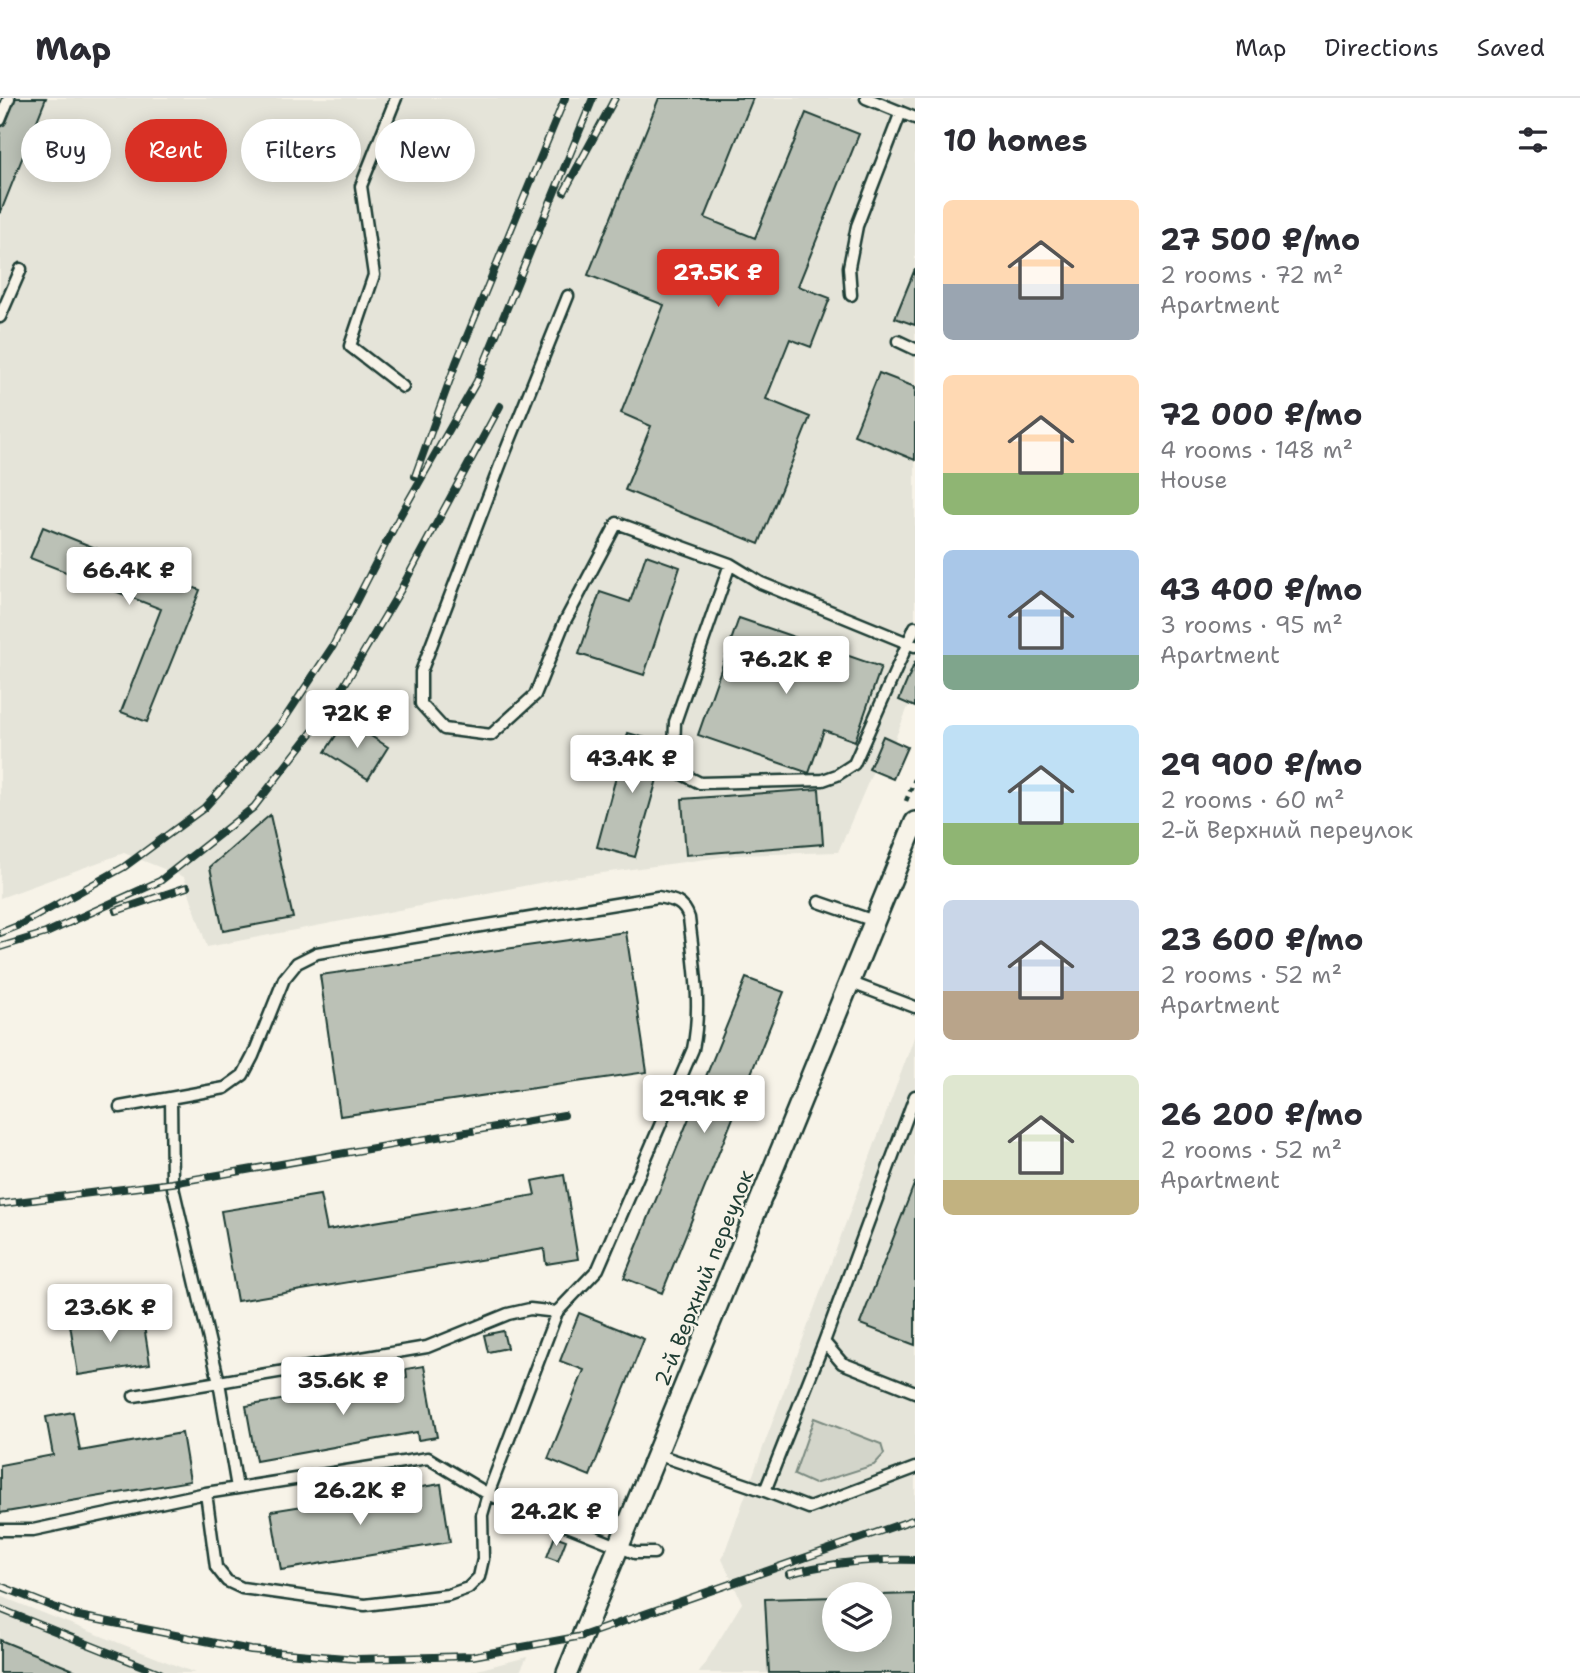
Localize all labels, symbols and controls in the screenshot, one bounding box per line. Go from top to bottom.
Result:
text: Map [35,26,111,71]
text: Map [1235,32,1286,64]
text: Directions [1324,32,1439,64]
text: Saved [1477,32,1545,64]
chip: Buy [21,119,111,182]
chip: Rent [125,119,227,182]
chip: Filters [241,119,361,182]
chip: New [375,119,475,182]
text: 10 homes [943,120,1088,161]
icon: filters [1514,121,1552,159]
text: 27 500 ₽/mo [1160,219,1360,260]
icon: home [999,228,1083,312]
pin: 27.5K ₽ [653,250,783,309]
text: 27.5K ₽ [673,257,763,287]
text: 2 rooms · 72 m² [1160,260,1343,290]
text: Apartment [1160,290,1280,320]
text: 72 000 ₽/mo [1160,394,1362,435]
icon: home [999,403,1083,487]
text: 4 rooms · 148 m² [1160,435,1353,465]
text: House [1160,465,1228,495]
pin: 66.4K ₽ [64,547,194,607]
text: 66.4K ₽ [83,555,175,585]
text: 43 400 ₽/mo [1160,569,1362,610]
icon: home [999,578,1083,662]
text: 3 rooms · 95 m² [1160,610,1343,640]
pin: 76.2K ₽ [721,636,851,696]
text: Apartment [1160,640,1280,670]
text: 76.2K ₽ [739,644,833,674]
pin: 72K ₽ [308,690,406,750]
text: 72K ₽ [322,698,392,728]
pin: 43.4K ₽ [567,736,697,795]
text: 43.4K ₽ [586,743,678,773]
text: 29 900 ₽/mo [1160,744,1363,785]
icon: home [999,753,1083,837]
text: 2 rooms · 60 m² [1160,785,1345,815]
text: 2-й Верхний переулок [1160,815,1413,845]
text: 23 600 ₽/mo [1160,919,1363,960]
icon: home [999,928,1083,1012]
text: 2 rooms · 52 m² [1160,960,1342,990]
text: Apartment [1160,990,1280,1020]
pin: 29.9K ₽ [639,1076,769,1135]
text: 29.9K ₽ [659,1083,749,1113]
text: 26 200 ₽/mo [1160,1094,1363,1135]
icon: home [999,1103,1083,1187]
text: 2 rooms · 52 m² [1160,1135,1342,1165]
text: Apartment [1160,1165,1280,1195]
street label: 2-й Верхний переулок [648,1166,760,1390]
pin: 23.6K ₽ [45,1284,175,1344]
text: 23.6K ₽ [63,1292,157,1322]
pin: 35.6K ₽ [278,1358,408,1417]
text: 35.6K ₽ [297,1365,389,1395]
pin: 26.2K ₽ [295,1468,425,1527]
text: 26.2K ₽ [313,1475,407,1505]
pin: 24.2K ₽ [491,1488,621,1548]
text: 24.2K ₽ [510,1496,602,1526]
map controls [822,1582,892,1652]
button: layers [822,1582,892,1652]

